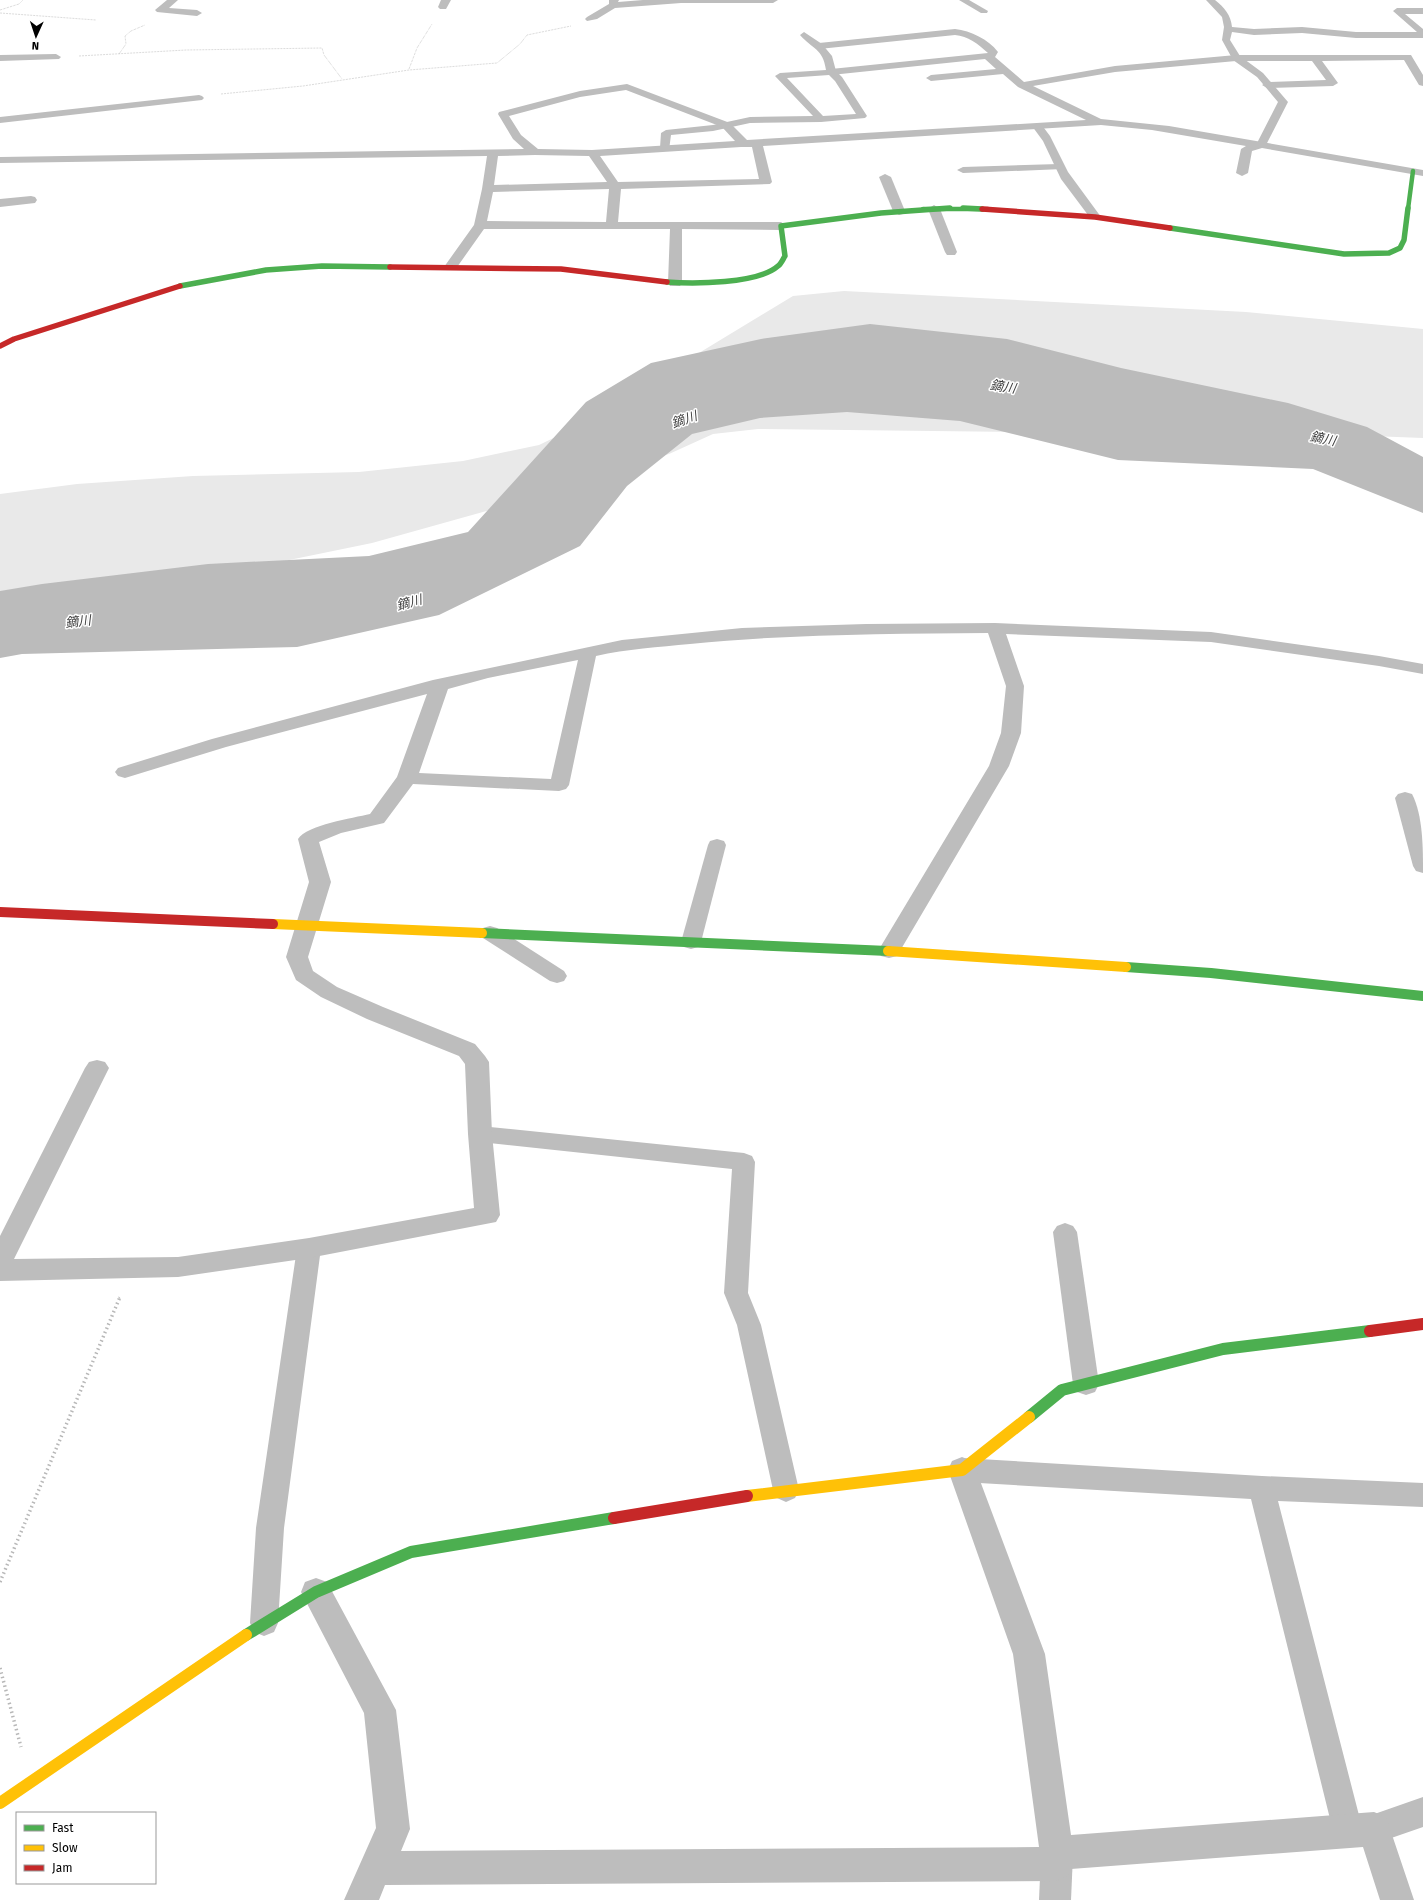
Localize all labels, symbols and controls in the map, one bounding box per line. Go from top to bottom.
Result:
north arrow [16,16,56,56]
text: N [32,39,39,52]
water label: 鏑川 [989,377,1019,396]
water label: 鏑川 [669,408,701,431]
water label: 鏑川 [1309,429,1339,449]
water label: 鏑川 [395,591,426,613]
water label: 鏑川 [64,612,94,631]
legend [16,1812,156,1884]
text: Fast [52,1821,74,1835]
text: Slow [52,1841,78,1855]
text: Jam [52,1861,72,1875]

